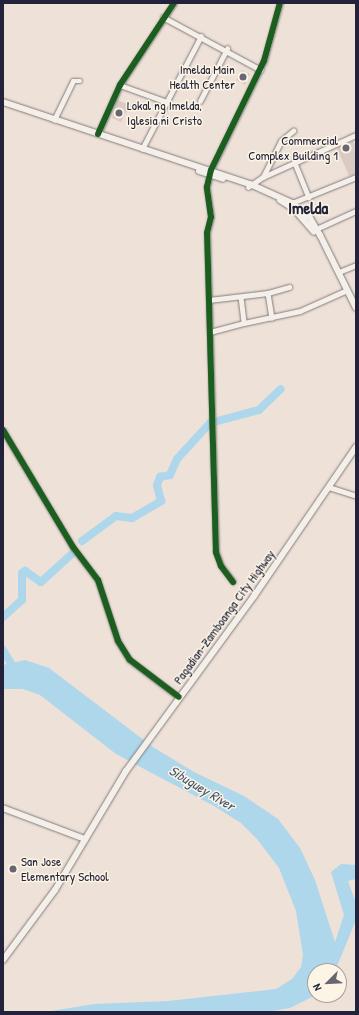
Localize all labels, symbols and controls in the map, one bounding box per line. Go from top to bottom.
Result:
place label: Imelda Main Health Center [169,62,235,93]
marker: Imelda Main Health Center [238,72,248,82]
place label: Lokal ng Imelda, Iglesia ni Cristo [127,98,202,129]
marker: Lokal ng Imelda, Iglesia ni Cristo [114,108,124,118]
place label: Commercial Complex Building 1 [248,133,338,164]
marker: Commercial Complex Building 1 [341,143,351,153]
district label: Imelda [288,198,328,218]
street label: Pagadian-Zamboanga City Highway [170,547,278,687]
water label: Sibuguey River [166,762,238,814]
place label: San Jose Elementary School [21,854,109,885]
marker: San Jose Elementary School [8,864,18,874]
north arrow [307,963,347,1003]
text: N [309,982,325,993]

